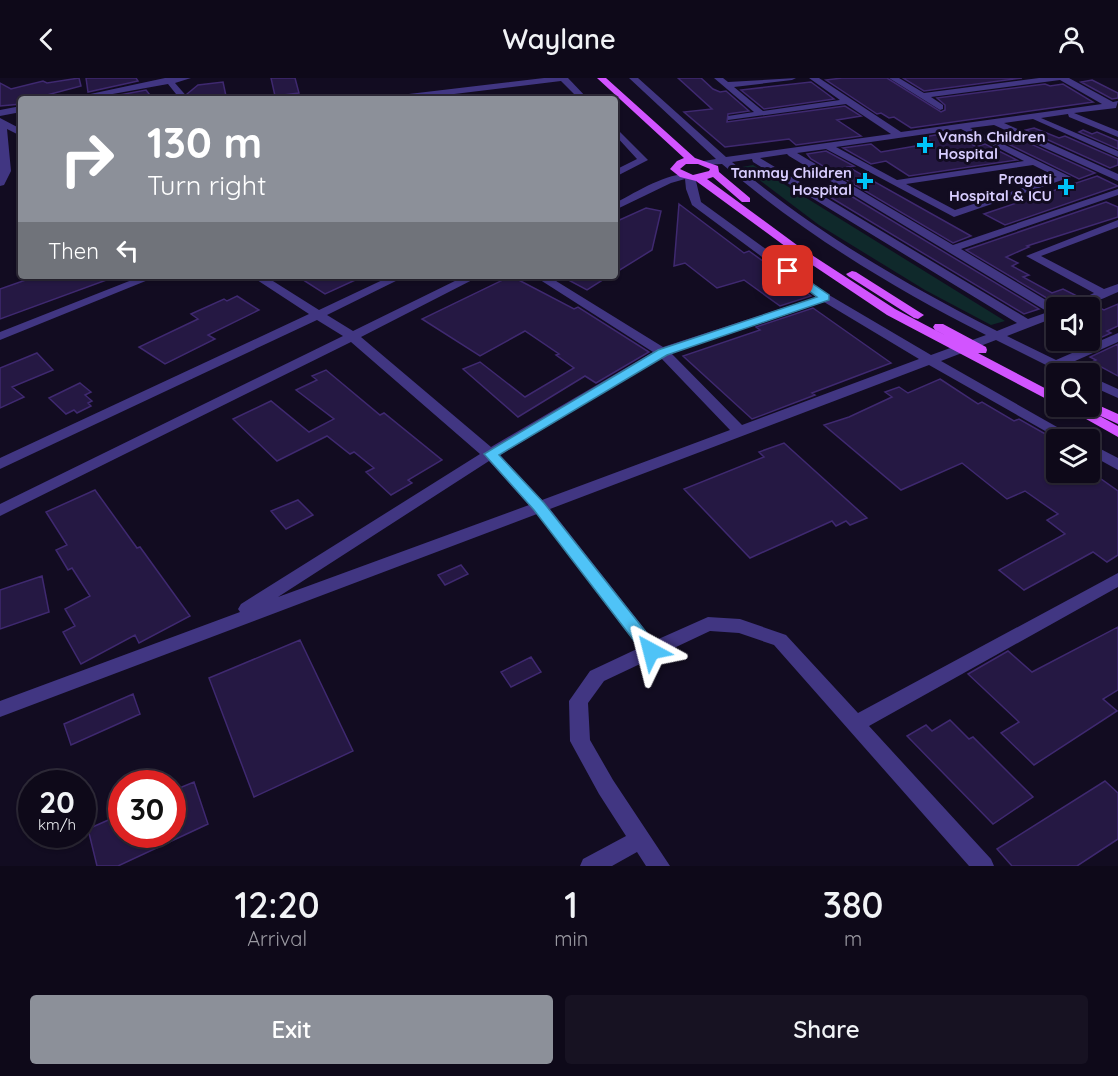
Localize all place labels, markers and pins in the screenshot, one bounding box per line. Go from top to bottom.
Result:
place label: Vansh Children Hospital [938,127,1046,163]
marker: Vansh Children Hospital [916,136,934,154]
place label: Tanmay Children Hospital [730,163,852,199]
place label: Pragati Hospital & ICU [949,169,1052,205]
marker: Tanmay Children Hospital [856,172,874,190]
marker: Pragati Hospital & ICU [1057,178,1075,196]
pin [762,245,813,296]

